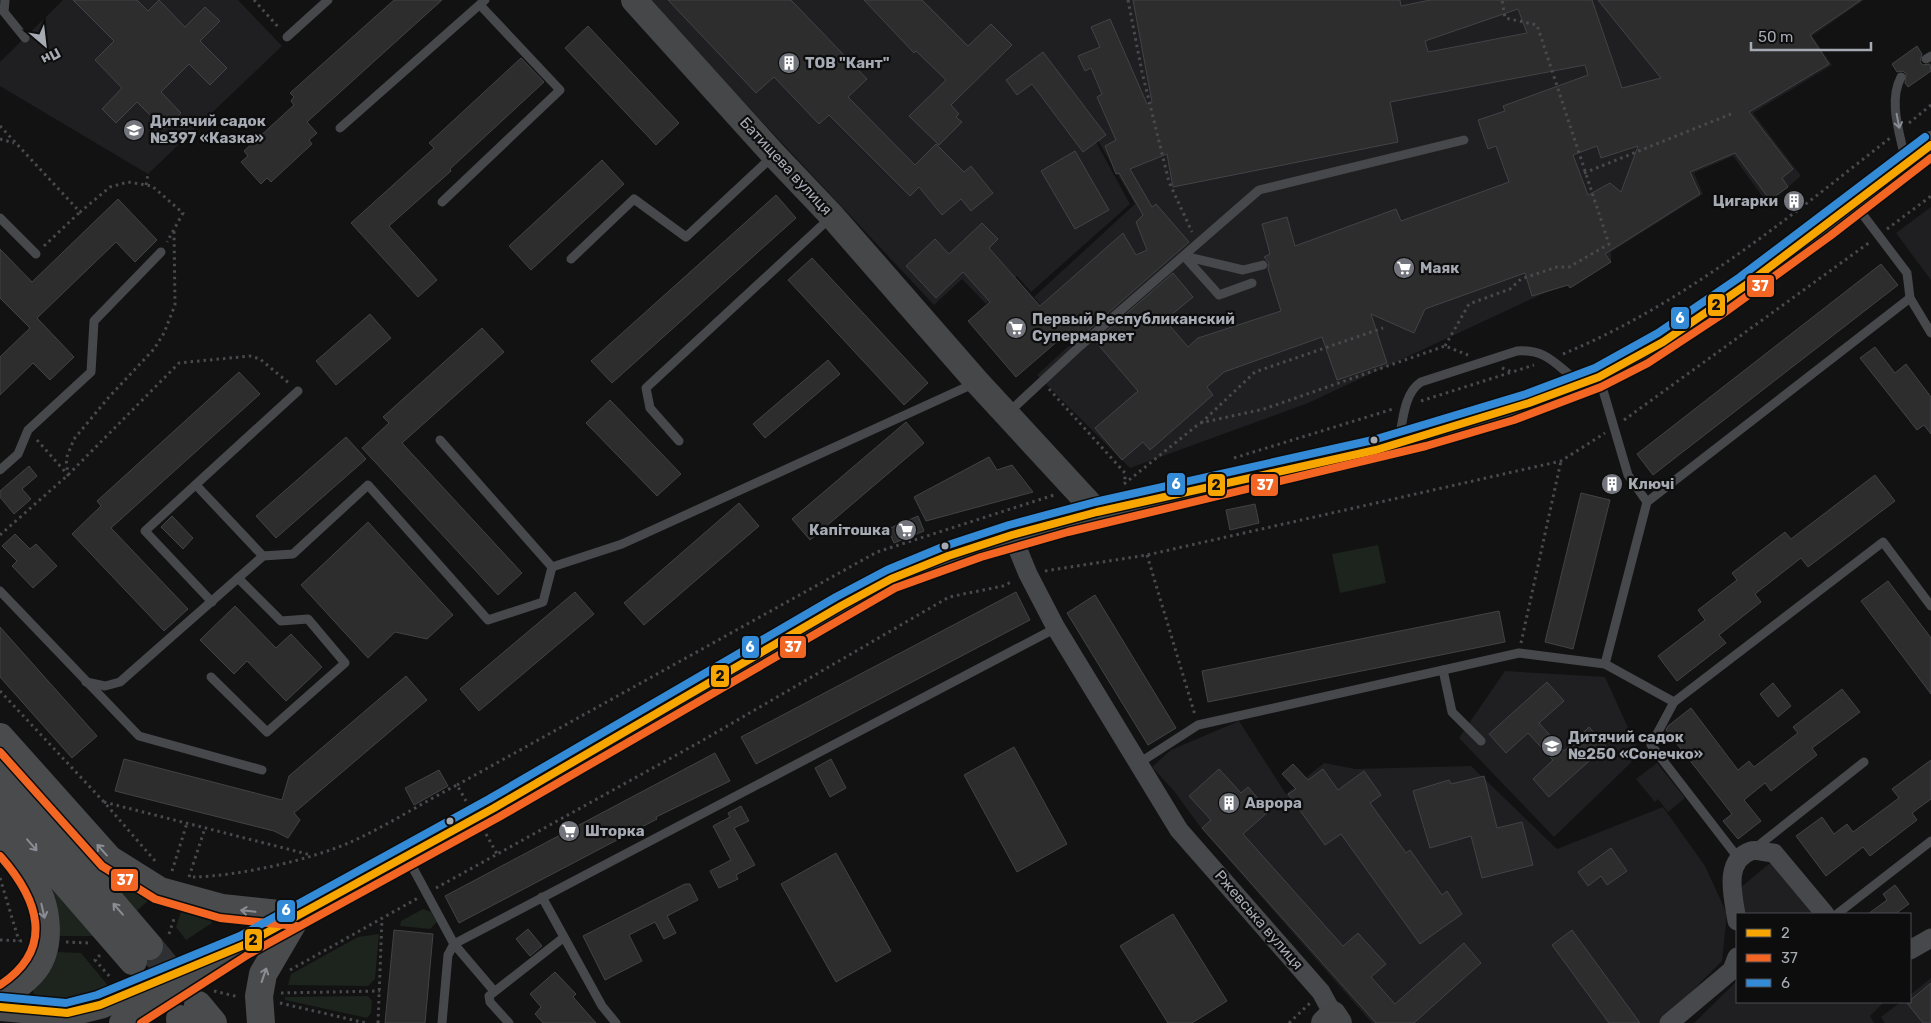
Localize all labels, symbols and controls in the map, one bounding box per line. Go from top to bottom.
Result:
north arrow [20,20,70,70]
scale bar [1751,20,1871,52]
text: 50 m [1758,28,1793,46]
text: Пн [38,44,63,68]
building icon: ТОВ "Кант" [777,51,801,75]
place label: ТОВ "Кант" [805,54,890,72]
place label: Дитячий садок №397 «Казка» [150,112,266,147]
one-way arrow [1894,112,1903,128]
street label: Батищева вулиця [736,113,836,219]
school or university icon: Дитячий садок №397 «Казка» [122,118,146,142]
building icon: Цигарки [1782,189,1806,213]
place label: Цигарки [1713,192,1778,210]
supermarket icon: Маяк [1392,256,1416,280]
place label: Маяк [1420,259,1459,277]
line badge: 37 [1746,274,1775,298]
text: 37 [1751,278,1769,295]
line badge: 2 [1707,293,1726,317]
text: 2 [1711,297,1721,314]
line badge: 6 [1670,306,1690,330]
place label: Первый Республиканский Супермаркет [1032,310,1235,345]
text: 6 [1675,310,1685,327]
supermarket icon: Первый Республиканский Супермаркет [1004,316,1028,340]
unlabelled marker [1369,435,1379,445]
line badge: 6 [1166,472,1186,496]
building icon: Ключі [1600,472,1624,496]
line badge: 2 [1207,473,1226,497]
line badge: 37 [1250,473,1279,497]
place label: Ключі [1628,475,1674,493]
text: 6 [1171,476,1181,493]
text: 2 [1211,477,1221,494]
text: 37 [1256,477,1274,494]
supermarket icon: Капітошка [894,518,918,542]
place label: Капітошка [809,521,890,539]
unlabelled marker [940,541,950,551]
line badge: 6 [741,635,760,659]
line badge: 37 [779,635,807,659]
text: 6 [745,639,755,656]
text: 37 [784,639,802,656]
line badge: 2 [710,664,730,688]
text: 2 [715,668,725,685]
place label: Дитячий садок №250 «Сонечко» [1568,728,1703,763]
school or university icon: Дитячий садок №250 «Сонечко» [1540,734,1564,758]
building icon: Аврора [1217,791,1241,815]
place label: Аврора [1245,794,1302,812]
unlabelled marker [445,816,455,826]
supermarket icon: Шторка [557,819,581,843]
place label: Шторка [585,822,645,840]
one-way arrow [26,838,38,851]
one-way arrow [96,844,107,857]
street label: Ржевська вулиця [1211,867,1307,973]
line badge: 37 [110,868,139,892]
text: 37 [116,872,134,889]
line badge: 6 [276,899,296,923]
text: 6 [281,902,291,919]
one-way arrow [39,903,48,919]
one-way arrow [112,903,123,916]
one-way arrow [241,906,257,916]
legend [1736,913,1911,1003]
text: 2 [1781,924,1790,942]
line badge: 2 [244,928,263,952]
text: 2 [248,932,258,949]
text: 37 [1781,949,1798,967]
one-way arrow [260,968,269,983]
text: 6 [1781,974,1790,992]

